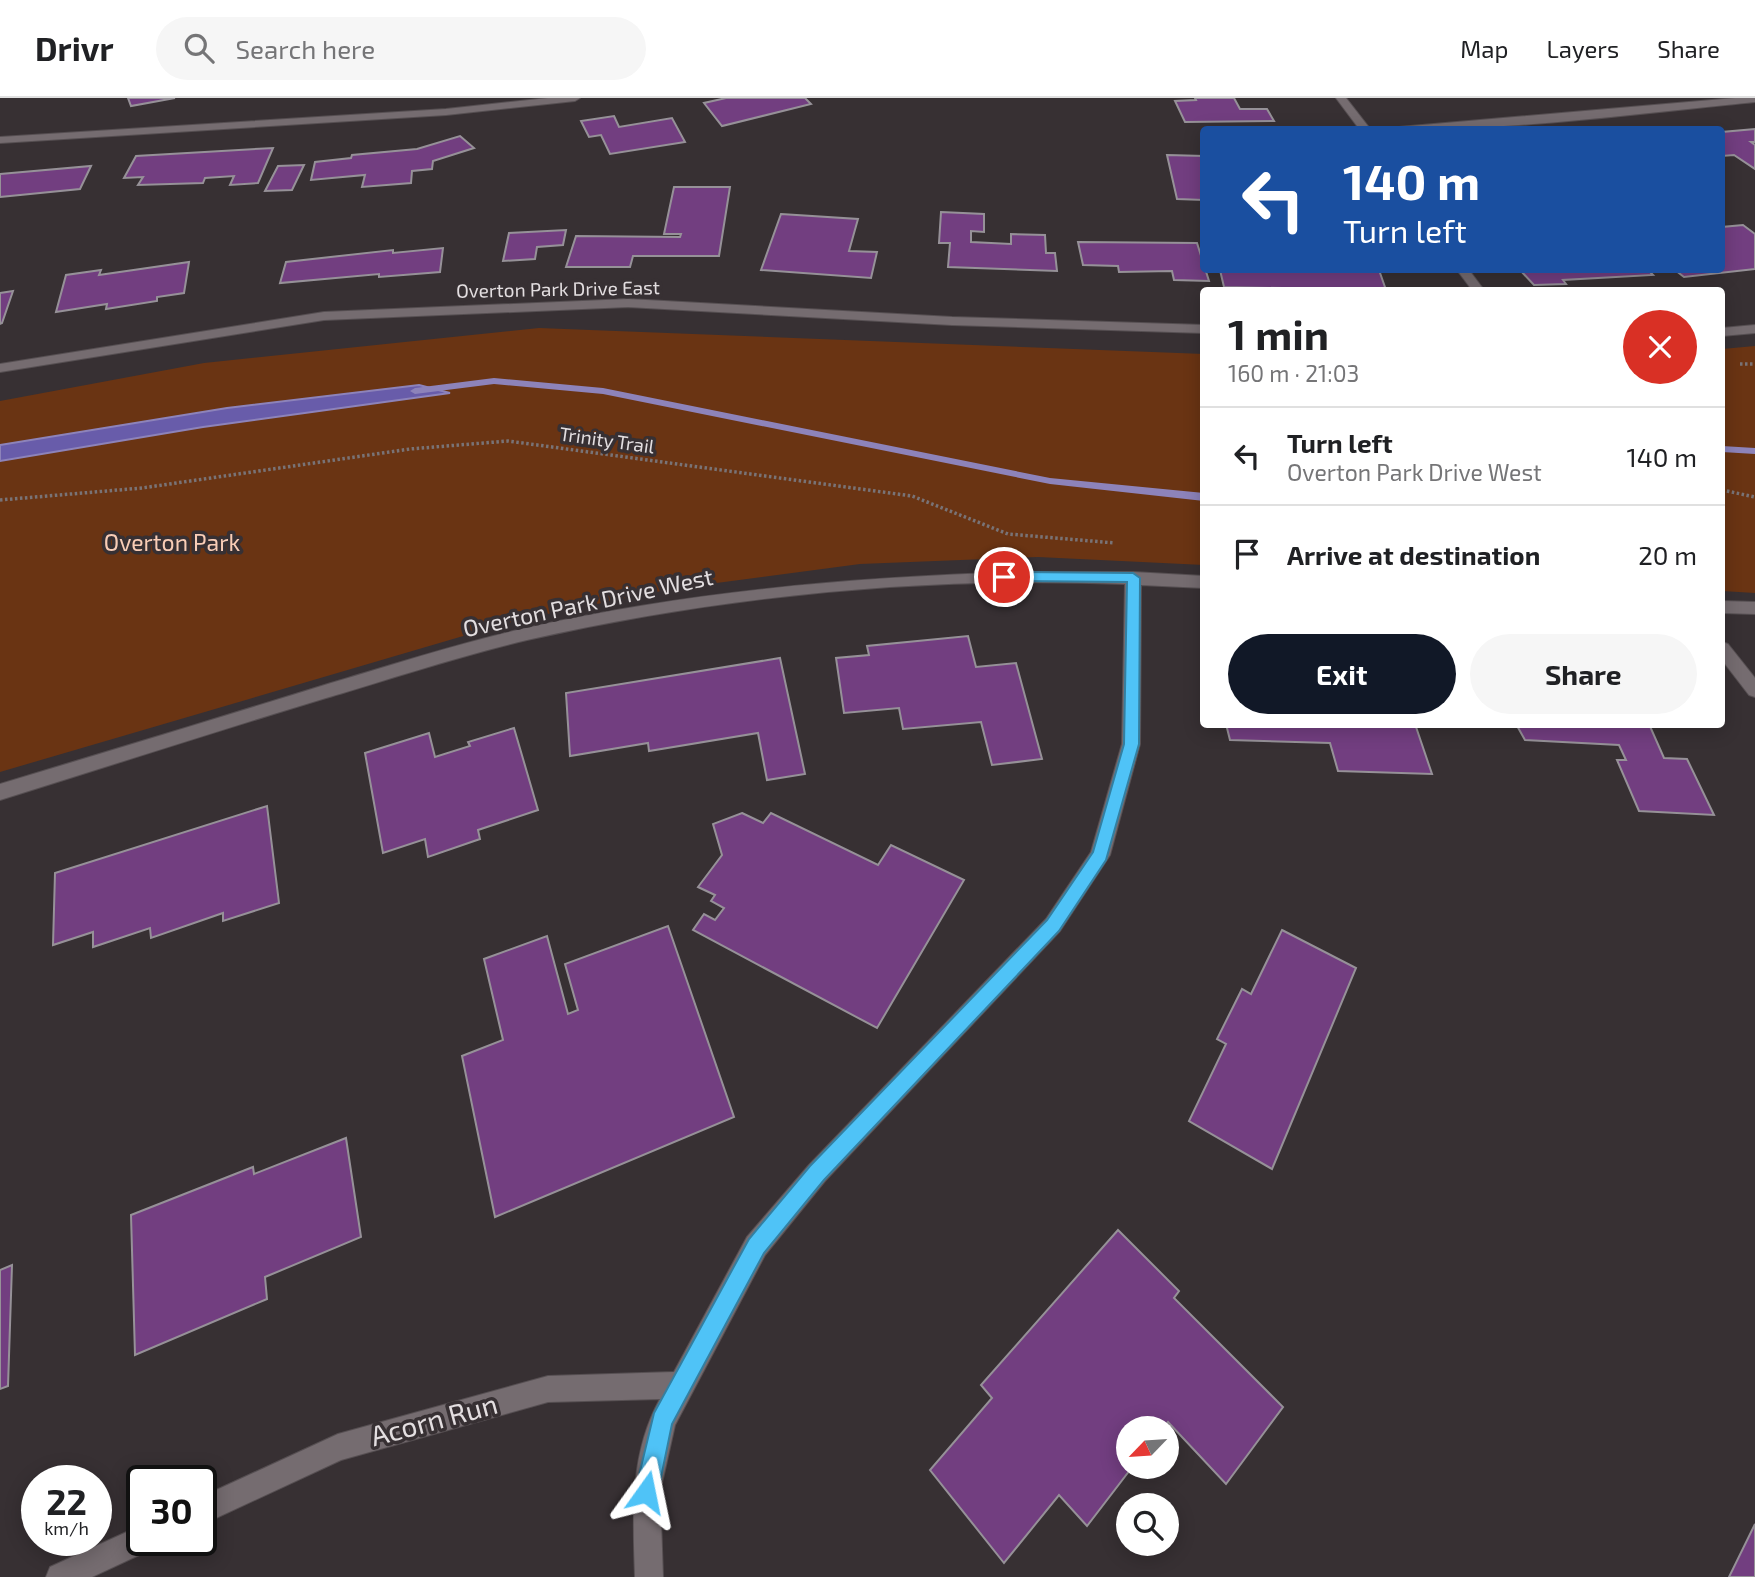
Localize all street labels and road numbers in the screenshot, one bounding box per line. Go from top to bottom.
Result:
street label: Overton Park Drive East [456,275,660,302]
street label: Trinity Trail [558,421,656,458]
street label: Overton Park Drive West [460,562,716,642]
street label: Acorn Run [367,1386,501,1452]

